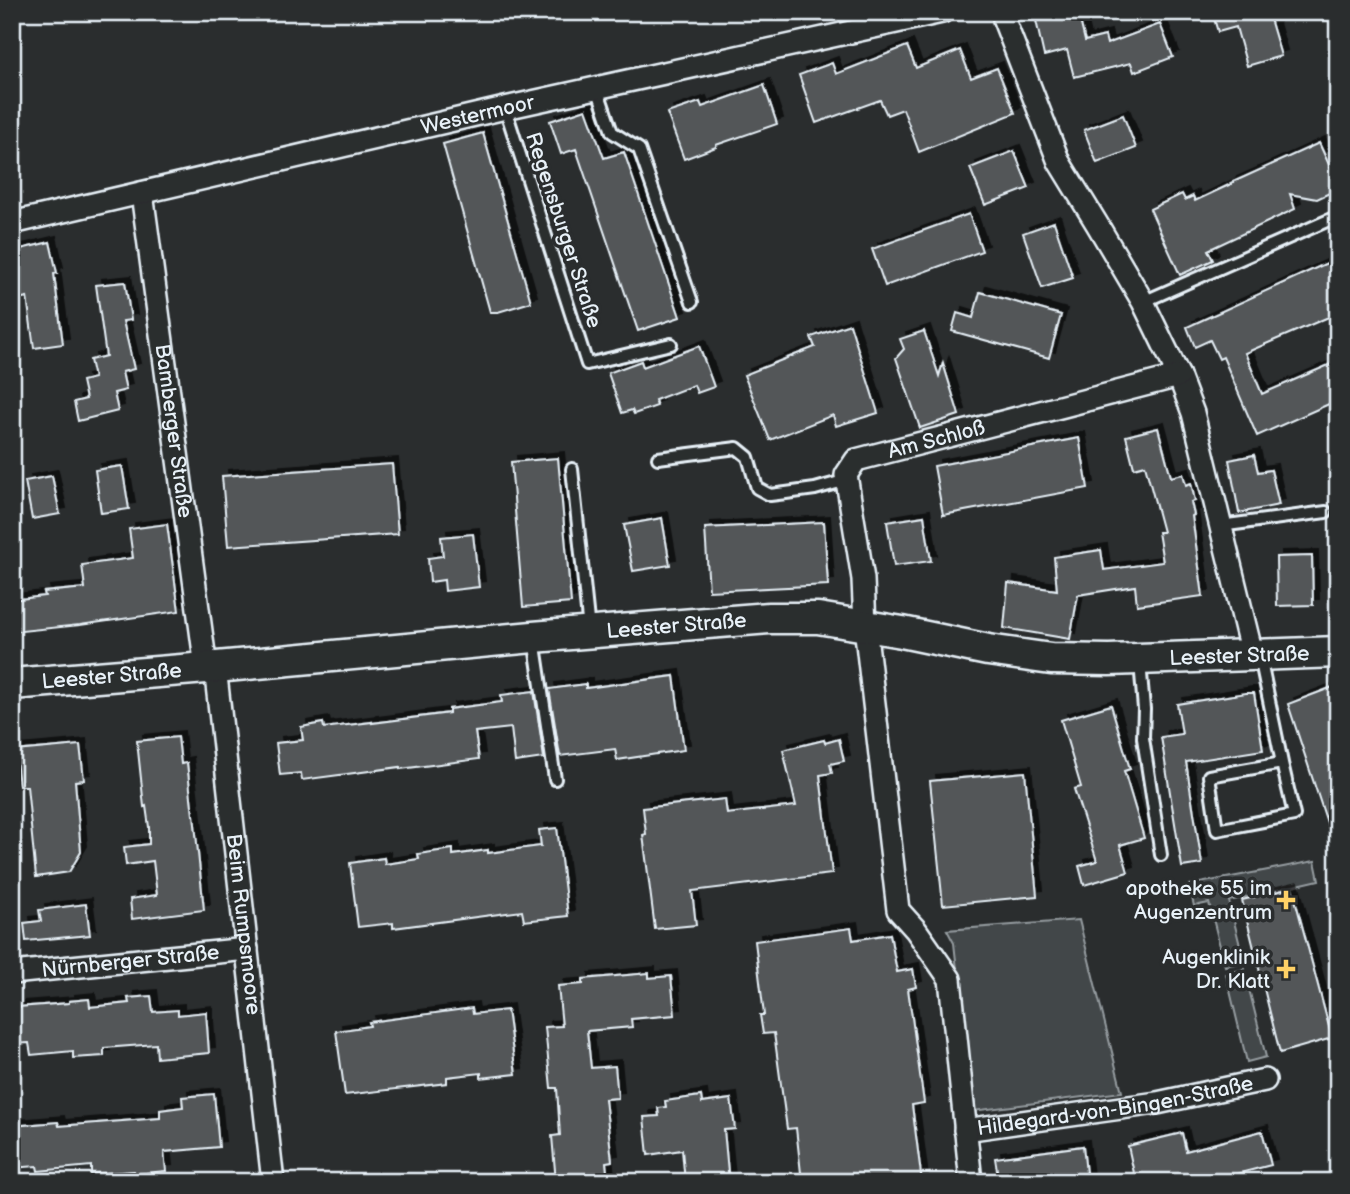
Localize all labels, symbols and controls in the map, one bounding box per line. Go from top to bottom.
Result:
street label: Westermoor [419,90,537,140]
street label: Regensburger Straße [520,129,607,331]
street label: Bamberger Straße [149,342,198,519]
street label: Am Schloß [885,415,988,464]
street label: Leester Straße [606,608,747,644]
street label: Leester Straße [1169,641,1310,671]
street label: Leester Straße [41,658,183,695]
street label: Beim Rumpsmoore [221,832,266,1016]
place label: apotheke 55 im Augenzentrum [1126,876,1272,925]
marker: apotheke 55 im Augenzentrum [1278,892,1294,908]
street label: Nürnberger Straße [40,940,221,983]
place label: Augenklinik Dr. Klatt [1162,945,1271,994]
marker: Augenklinik Dr. Klatt [1276,959,1296,979]
street label: Hildegard-von-Bingen-Straße [976,1071,1255,1141]

